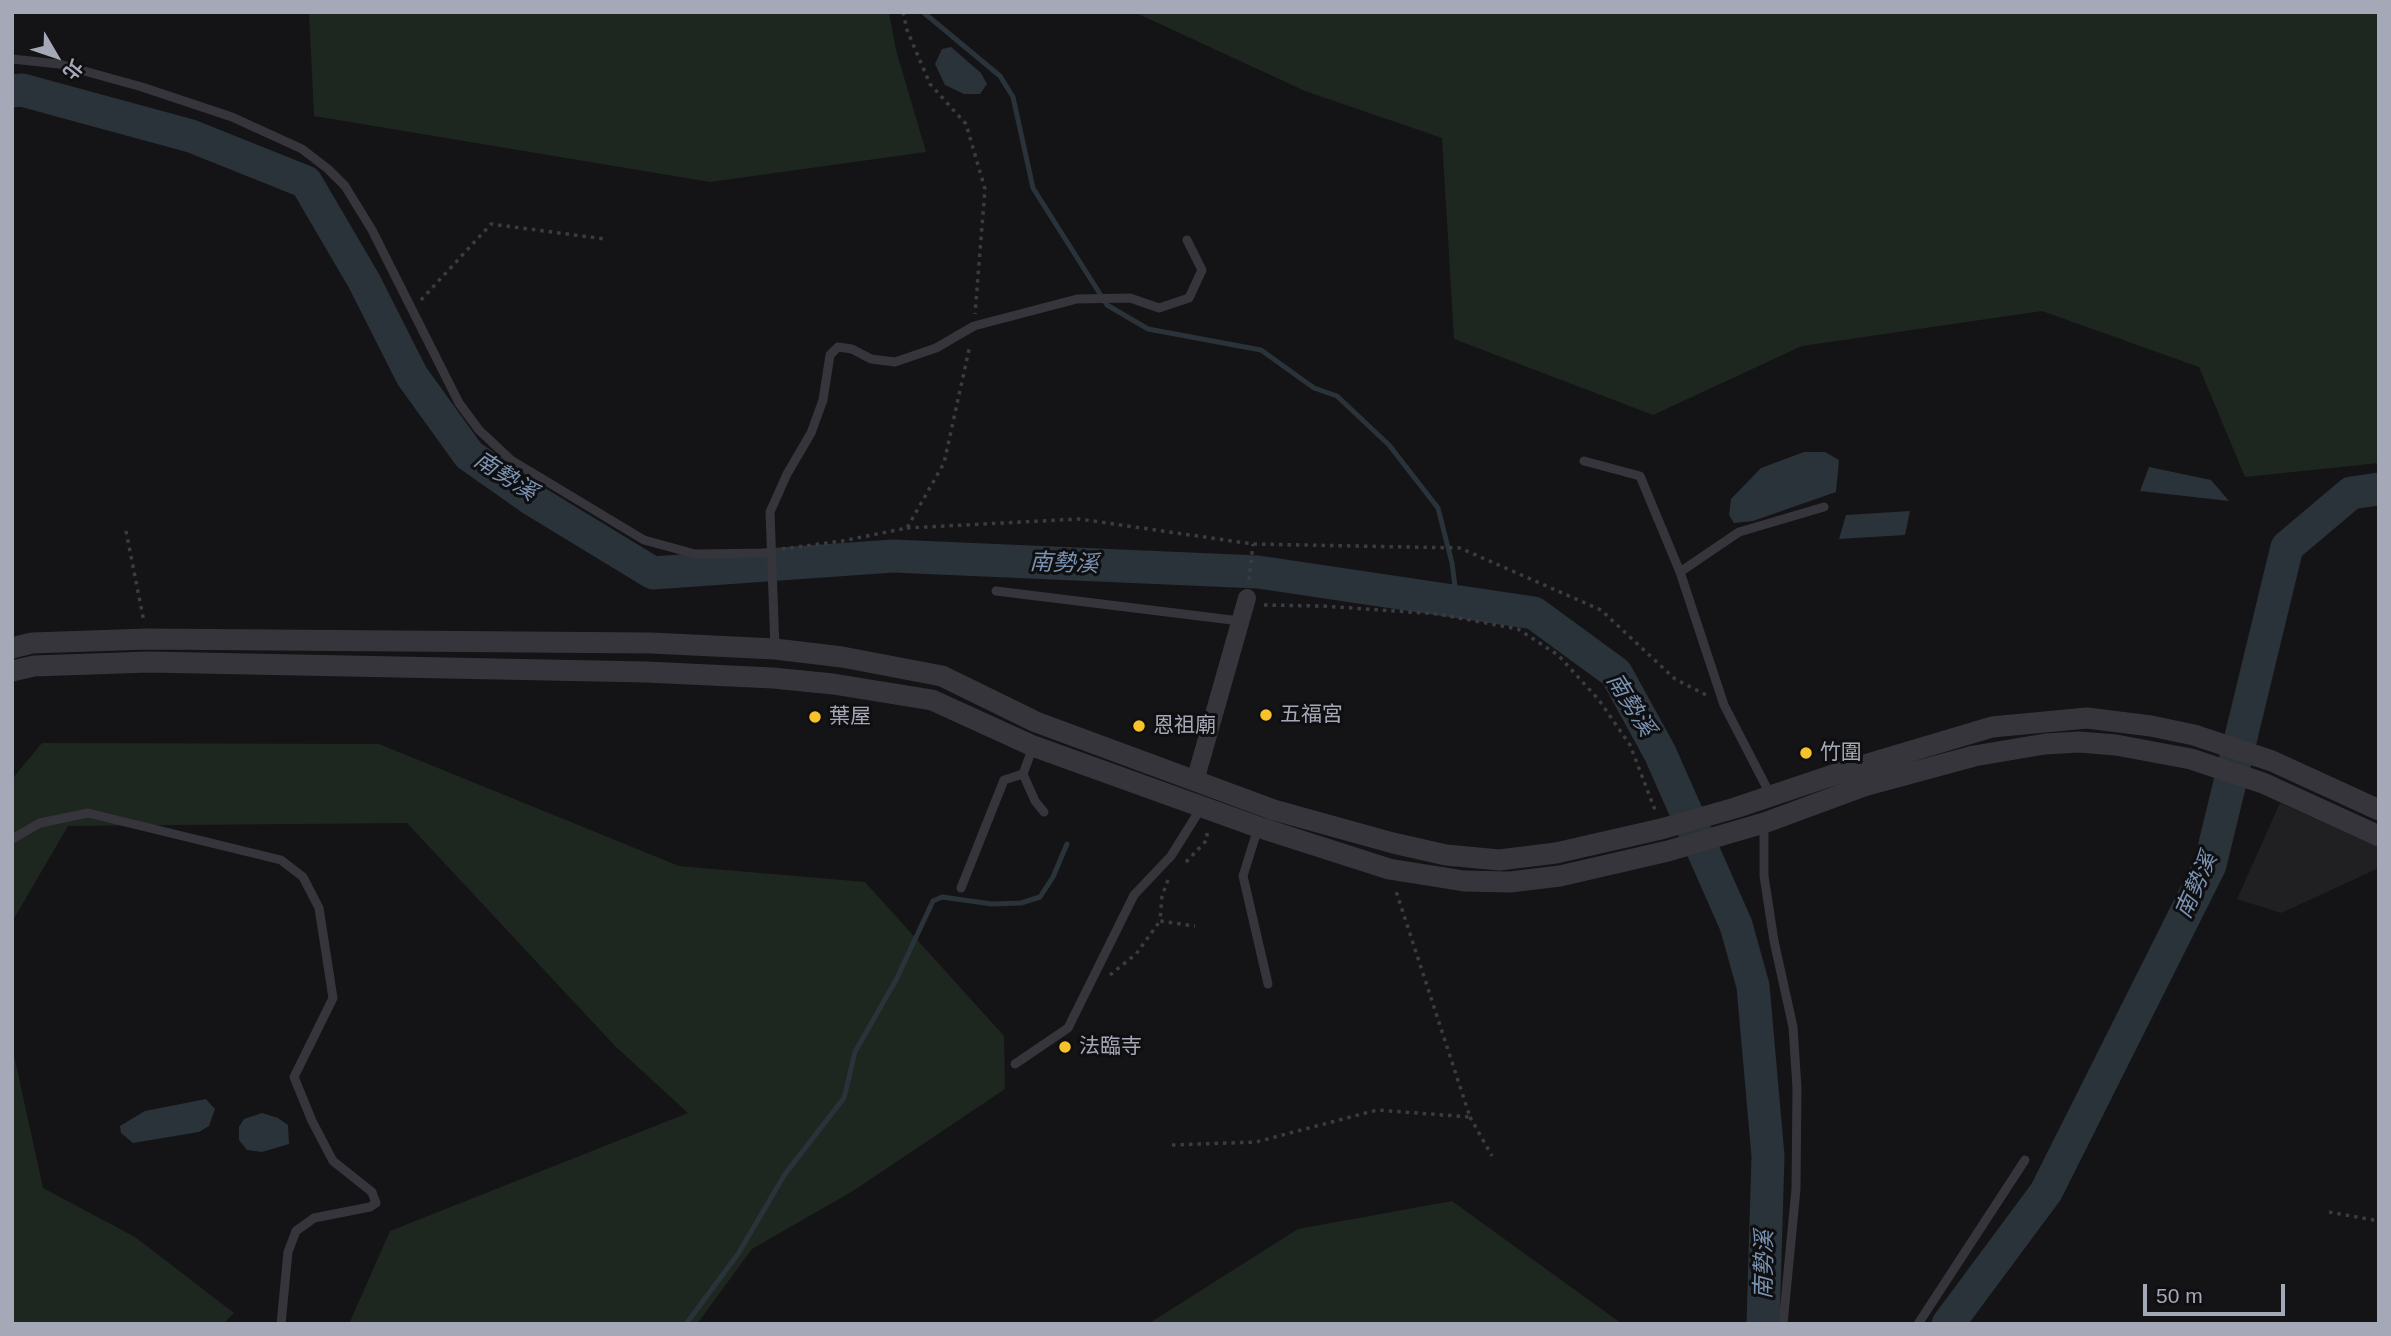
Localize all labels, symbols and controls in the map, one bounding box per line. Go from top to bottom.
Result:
north arrow [21,21,91,91]
text: 北 [59,56,87,84]
water label: 南勢溪 [469,447,541,507]
water label: 南勢溪 [1029,549,1099,579]
water label: 南勢溪 [1600,668,1660,742]
place label: 五福宮 [1280,702,1343,728]
place label: 葉屋 [829,704,871,730]
marker: 五福宮 [1258,707,1274,723]
marker: 葉屋 [807,709,823,725]
place label: 恩祖廟 [1153,713,1216,739]
marker: 恩祖廟 [1131,718,1147,734]
place label: 竹圍 [1820,740,1862,766]
marker: 竹圍 [1798,745,1814,761]
water label: 南勢溪 [2170,849,2224,923]
place label: 法臨寺 [1079,1034,1142,1060]
marker: 法臨寺 [1057,1039,1073,1055]
water label: 南勢溪 [1751,1230,1779,1300]
scale bar [2146,1270,2288,1314]
text: 50 m [2156,1284,2203,1307]

